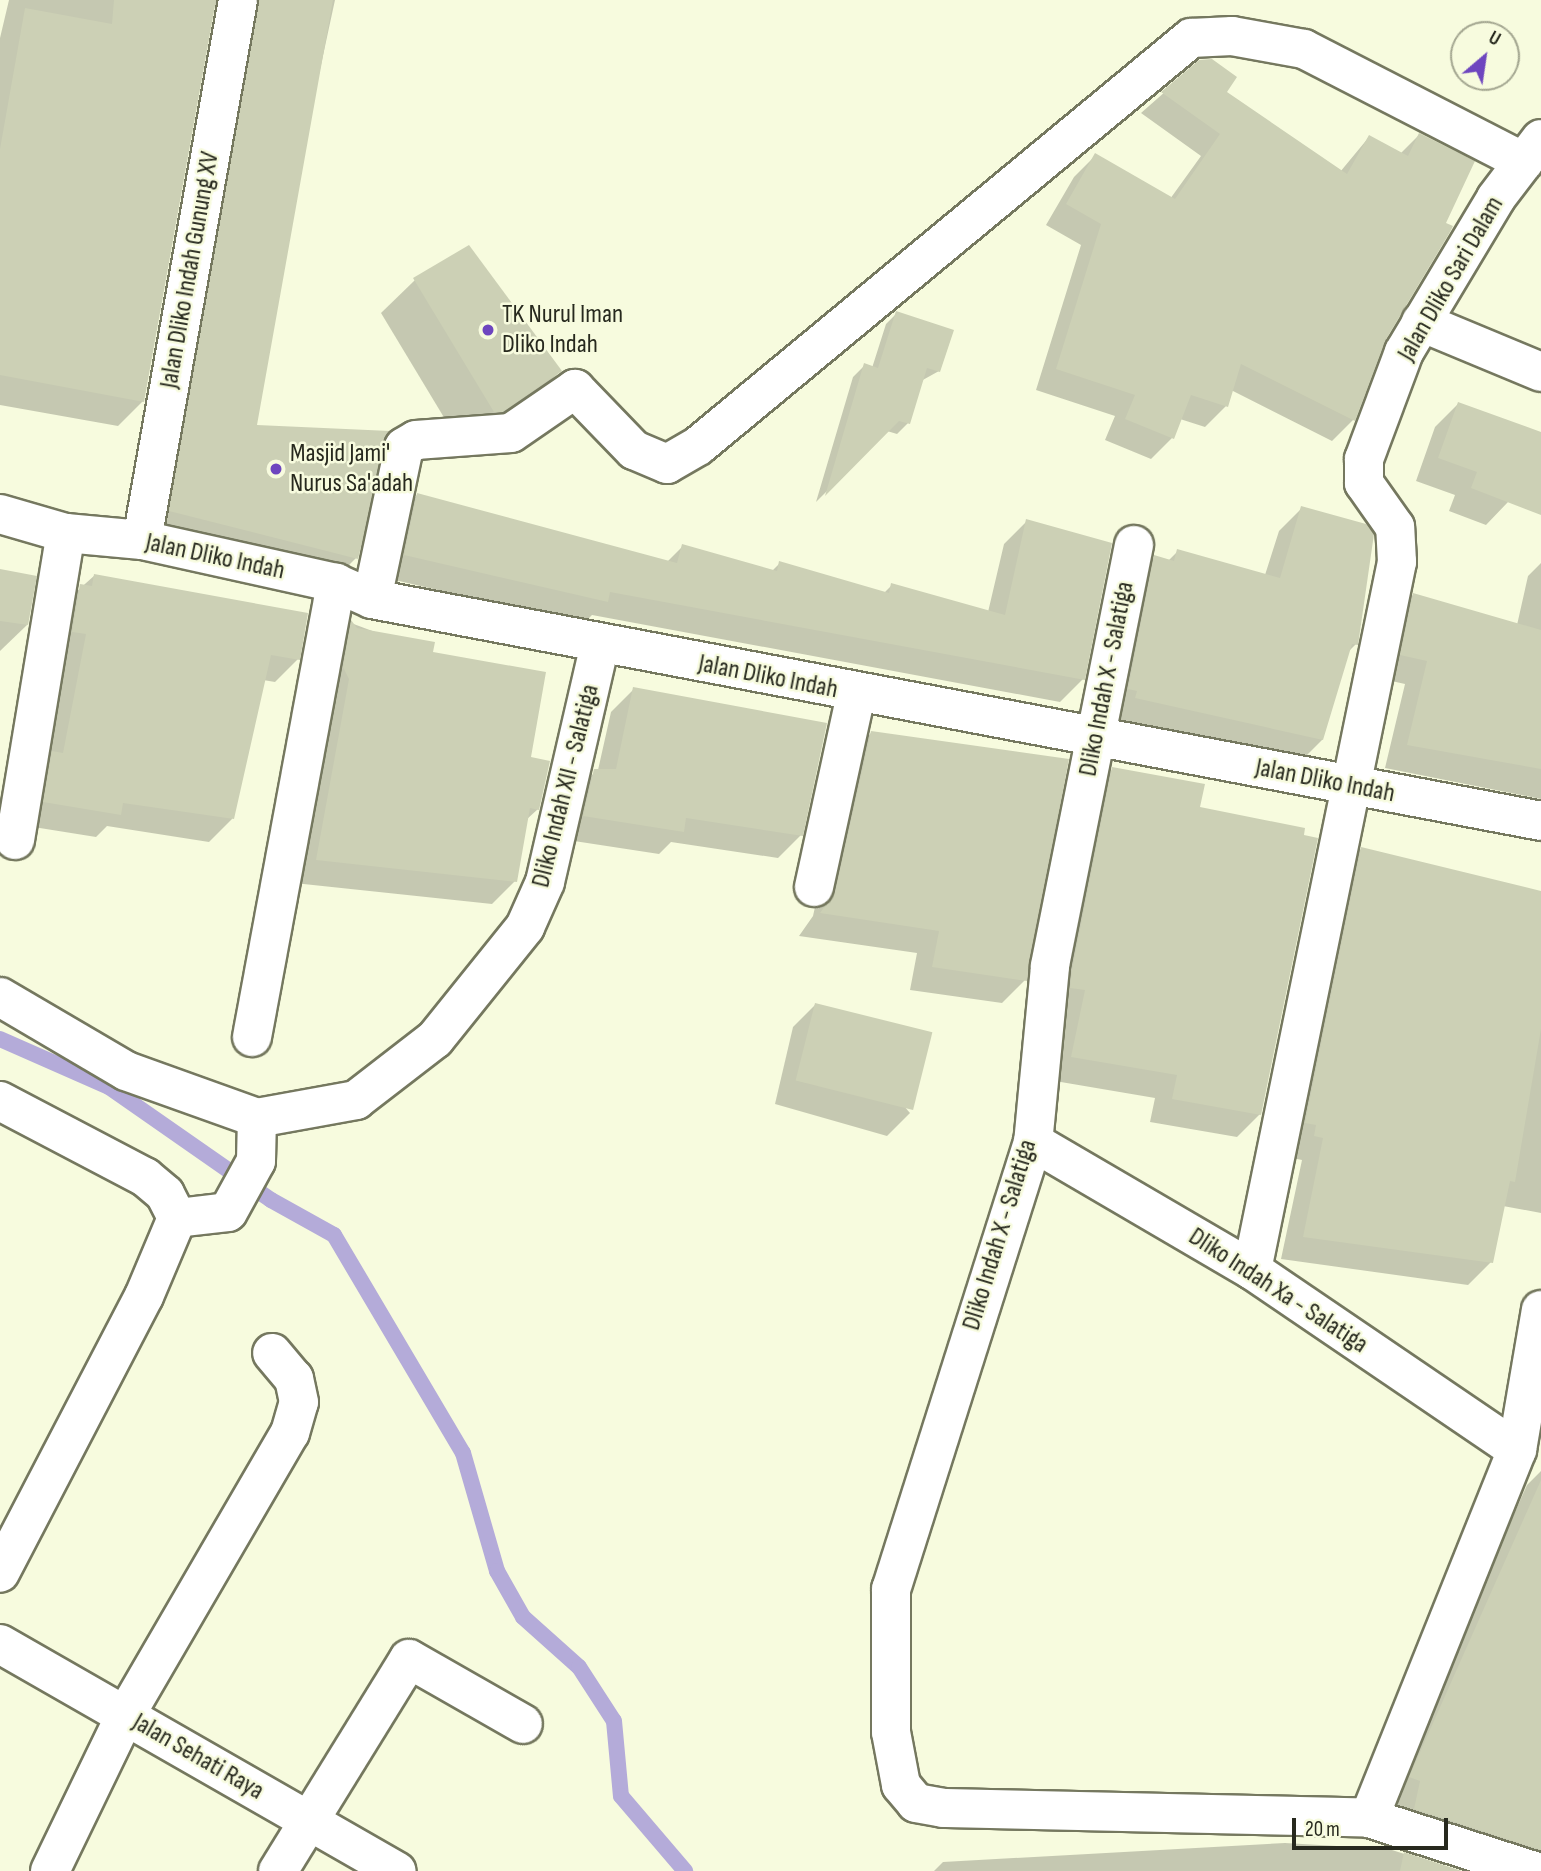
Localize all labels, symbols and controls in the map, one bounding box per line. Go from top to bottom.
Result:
north arrow [1450,21,1520,91]
text: U [1485,26,1504,51]
street label: Jalan Dliko Indah Gunung XV [154,149,226,391]
street label: Jalan Dliko Sari Dalam [1391,191,1511,367]
place label: TK Nurul Iman Dliko Indah [502,299,623,360]
marker: TK Nurul Iman Dliko Indah [480,322,496,338]
place label: Masjid Jami' Nurus Sa'adah [290,438,413,500]
marker: Masjid Jami' Nurus Sa'adah [268,461,284,477]
street label: Jalan Dliko Indah [143,527,287,587]
street label: Dliko Indah X - Salatiga [1073,579,1141,779]
street label: Jalan Dliko Indah [696,648,840,706]
street label: Dliko Indah XII - Salatiga [526,681,606,891]
street label: Jalan Dliko Indah [1253,752,1397,810]
street label: Dliko Indah X - Salatiga [956,1136,1044,1334]
street label: Dliko Indah Xa - Salatiga [1183,1221,1373,1361]
street label: Jalan Sehati Raya [127,1707,269,1807]
scale bar [1296,1804,1452,1848]
text: 20 m [1305,1817,1340,1842]

